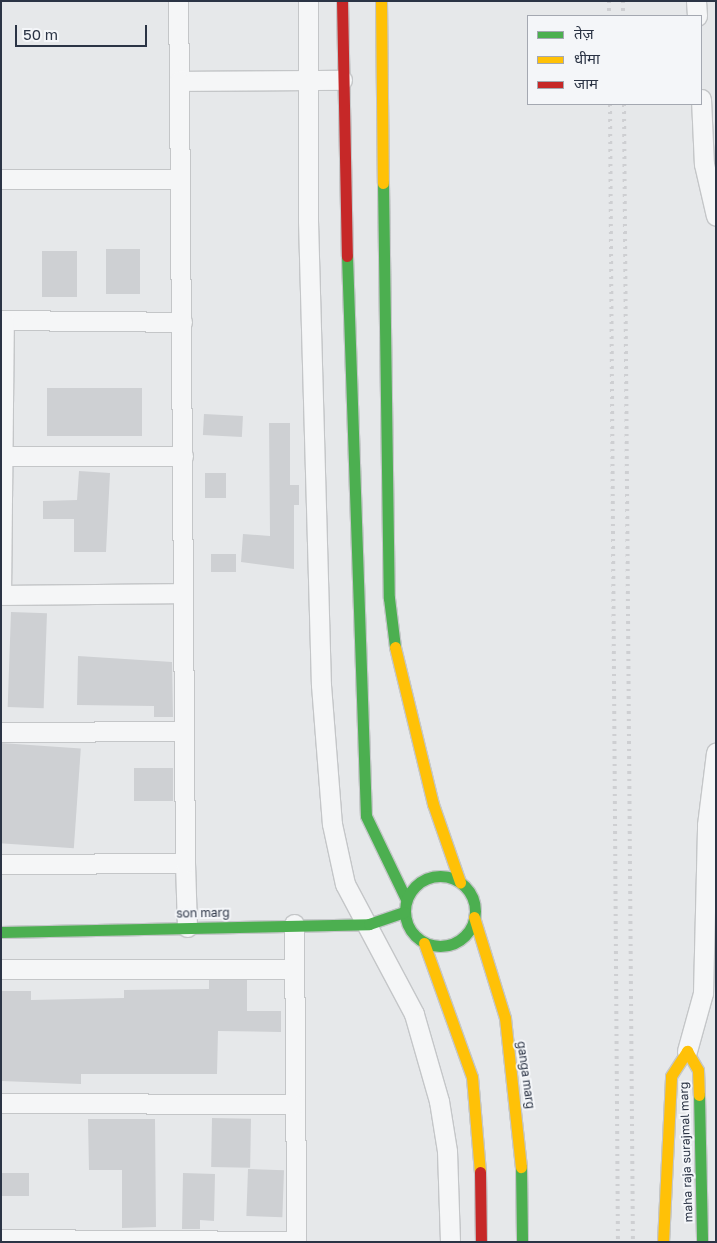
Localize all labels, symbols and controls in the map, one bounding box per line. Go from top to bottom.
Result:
scale bar [18,15,150,47]
legend [527,15,702,105]
text: तेज़ [574,24,594,42]
text: 50 m [23,25,58,43]
text: धीमा [574,49,600,67]
text: जाम [574,74,598,92]
street label: son marg [176,905,230,921]
street label: ganga marg [514,1040,538,1110]
street label: maha raja surajmal marg [676,1081,696,1223]

